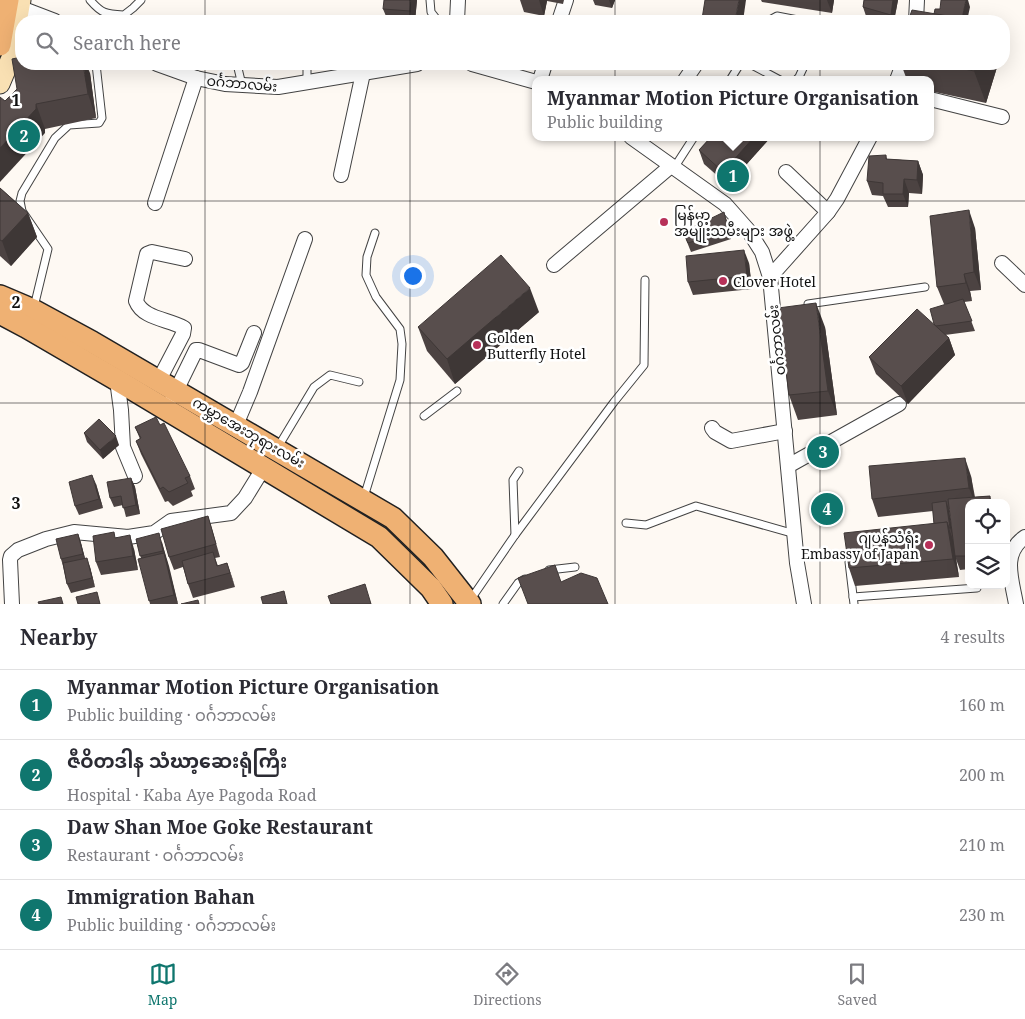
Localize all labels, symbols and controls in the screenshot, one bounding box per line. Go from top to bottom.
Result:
search box [15,15,1010,70]
icon: search [33,29,61,57]
text: Search here [73,30,181,56]
street label: ဝင်္ဂဘာလမ်း [206,70,278,96]
popup [532,76,934,141]
text: Myanmar Motion Picture Organisation [547,85,919,111]
text: 1 [11,89,21,111]
text: Public building [547,111,663,133]
pin: 2 [8,117,40,155]
pin: 1 [717,157,749,195]
place label: မြန်မာ့ အမျိုးသမီးများ အဖွဲ့ [674,205,795,243]
marker: မြန်မာ့ အမျိုးသမီးများ အဖွဲ့ [658,216,670,228]
your location [400,263,426,289]
place label: Clover Hotel [733,272,816,291]
marker: Clover Hotel [717,275,729,287]
text: 2 [11,291,21,313]
street label: ဝင်္ဂဘာလမ်း [763,304,789,376]
place label: Golden Butterfly Hotel [487,328,586,363]
marker: Golden Butterfly Hotel [471,339,483,351]
street label: ကမ္ဘာအေးဘုရားလမ်း [188,392,309,474]
pin: 3 [807,433,839,471]
pin: 4 [811,490,843,528]
text: 3 [11,492,21,514]
map controls [965,499,1010,589]
button: locate [965,499,1010,544]
place label: ဂျပန်သံရုံး Embassy of Japan [801,528,919,563]
marker: ဂျပန်သံရုံး Embassy of Japan [923,539,935,551]
button: layers [965,544,1010,589]
text: Nearby [20,623,98,651]
text: 4 results [941,626,1005,648]
text: Myanmar Motion Picture Organisation [67,674,439,700]
text: 1 [31,694,41,716]
text: 160 m [959,694,1005,716]
text: Public building · ဝင်္ဂဘာလမ်း [67,704,276,726]
text: ဇီဝိတဒါန သံဃာ့ဆေးရုံကြီး [67,748,287,774]
text: 2 [31,764,41,786]
text: 200 m [959,764,1005,786]
text: Hospital · Kaba Aye Pagoda Road [67,784,317,806]
text: Daw Shan Moe Goke Restaurant [67,814,373,840]
text: 3 [31,834,41,856]
text: 210 m [959,834,1005,856]
text: Restaurant · ဝင်္ဂဘာလမ်း [67,844,244,866]
text: Immigration Bahan [67,884,255,910]
text: 4 [31,904,41,926]
text: 230 m [959,904,1005,926]
text: Public building · ဝင်္ဂဘာလမ်း [67,914,276,936]
tab: Map [148,960,177,1009]
tab: Directions [473,960,542,1009]
tab: Saved [837,960,877,1009]

